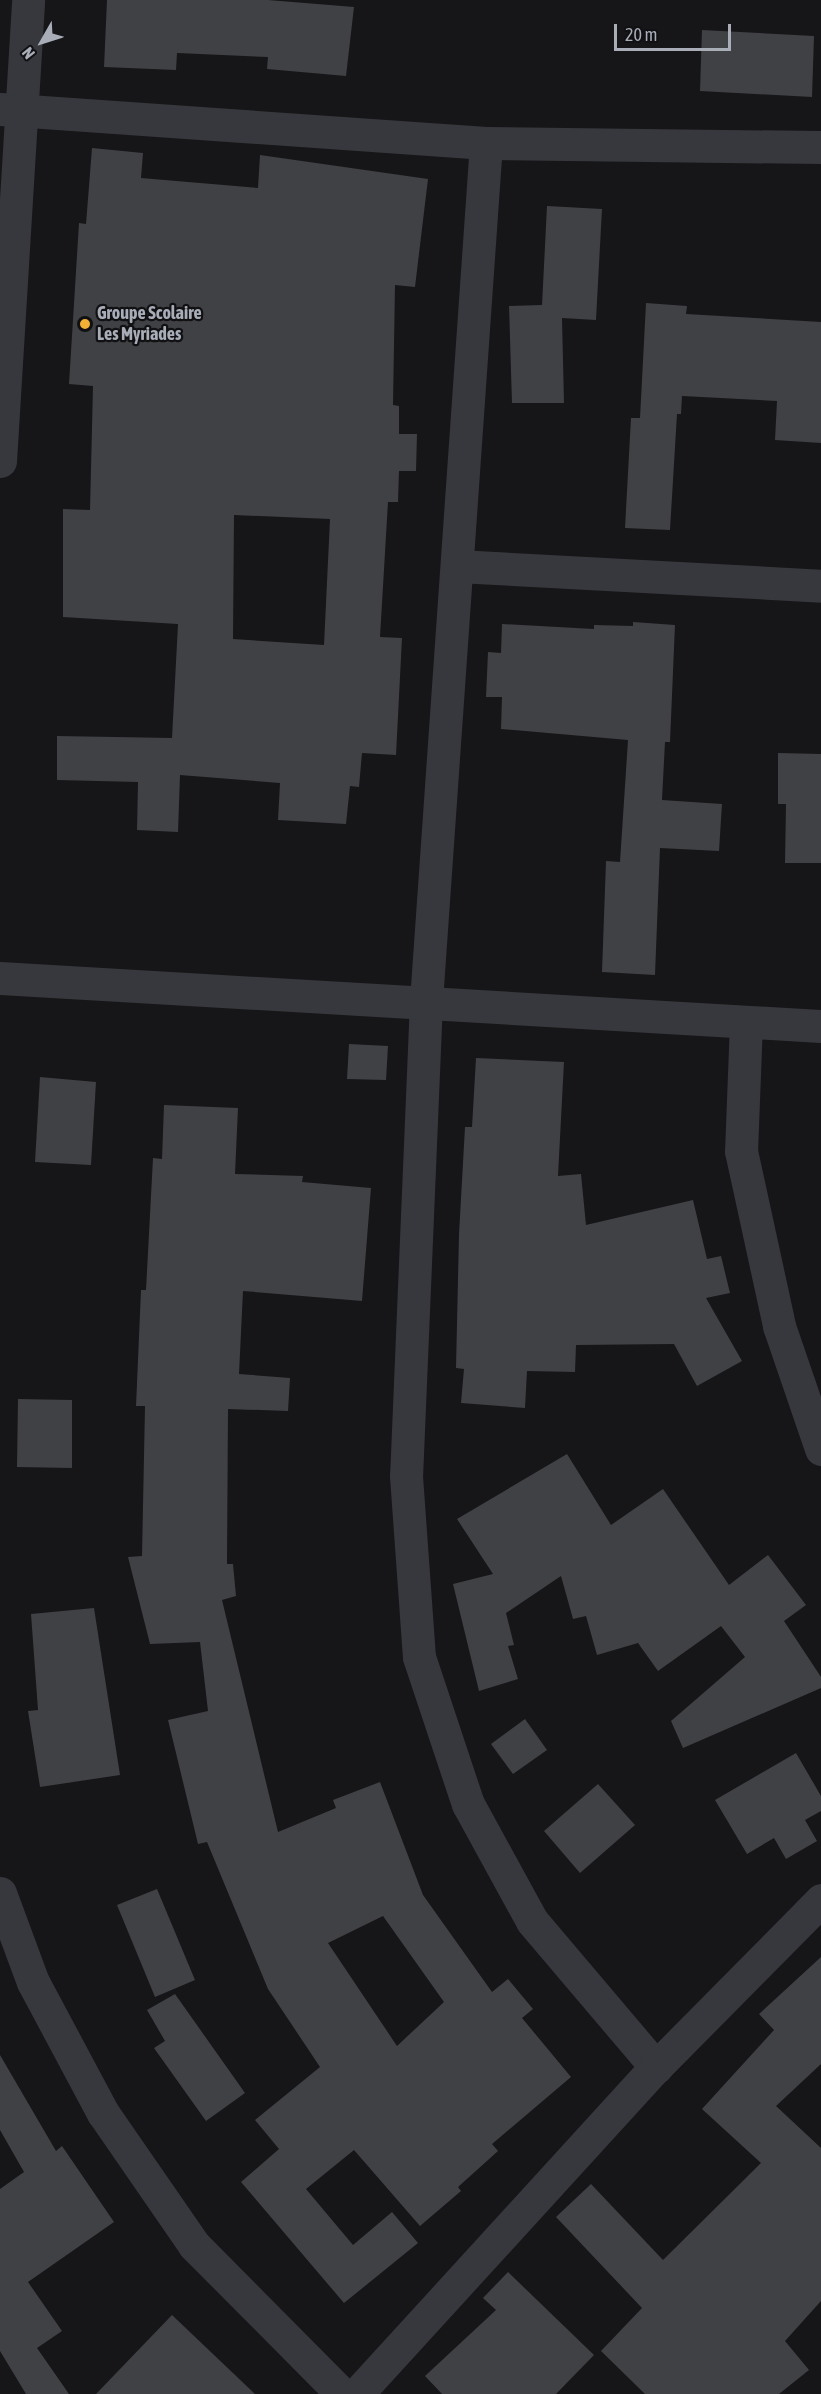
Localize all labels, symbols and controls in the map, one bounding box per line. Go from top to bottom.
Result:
north arrow [12,12,72,72]
scale bar [617,12,734,50]
text: 20 m [625,24,657,45]
text: N [18,44,38,63]
place label: Groupe Scolaire Les Myriades [97,303,202,346]
marker: Groupe Scolaire Les Myriades [78,317,92,331]

